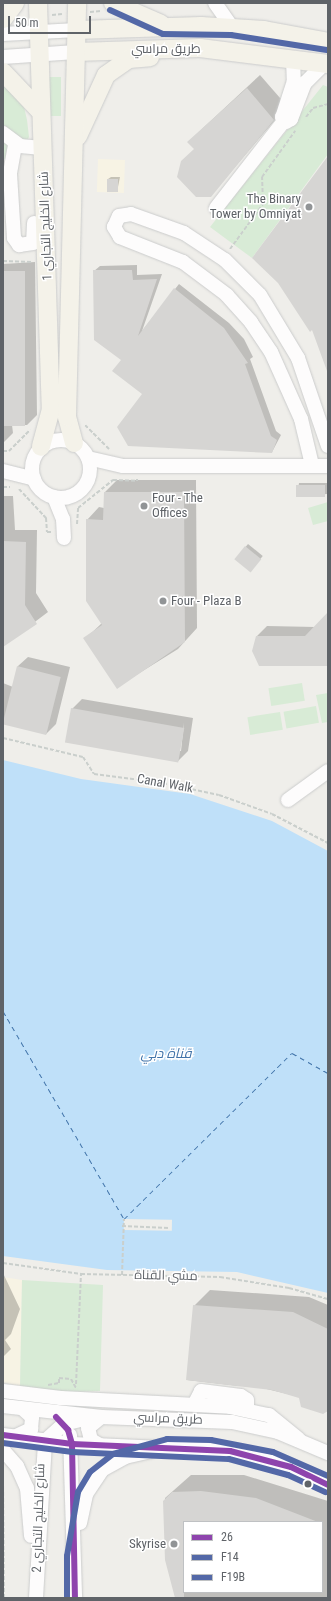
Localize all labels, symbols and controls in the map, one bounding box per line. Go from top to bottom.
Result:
scale bar [10,8,93,34]
text: 50 m [15,16,39,30]
street label: طريق مراسي [131,41,201,57]
street label: شارع الخليج التجاري 1 [36,171,56,281]
place label: The Binary Tower by Omniyat [210,192,301,223]
marker: The Binary Tower by Omniyat [304,202,314,212]
place label: Four - The Offices [152,491,203,522]
marker: Four - The Offices [139,501,149,511]
place label: Four - Plaza B [171,593,242,609]
marker: Four - Plaza B [158,596,168,606]
street label: Canal Walk [136,771,194,797]
water label: قناة دبي [141,1045,191,1061]
street label: مشي القناة [134,1268,198,1284]
street label: طريق مراسي [133,1410,203,1428]
street label: شارع الخليج التجاري 2 [29,1463,49,1573]
unlabelled marker [303,1479,313,1489]
legend [183,1521,323,1593]
text: 26 [221,1530,233,1544]
place label: Skyrise [129,1536,166,1552]
marker: Skyrise [169,1539,179,1549]
text: F14 [221,1550,239,1564]
text: F19B [221,1570,245,1584]

